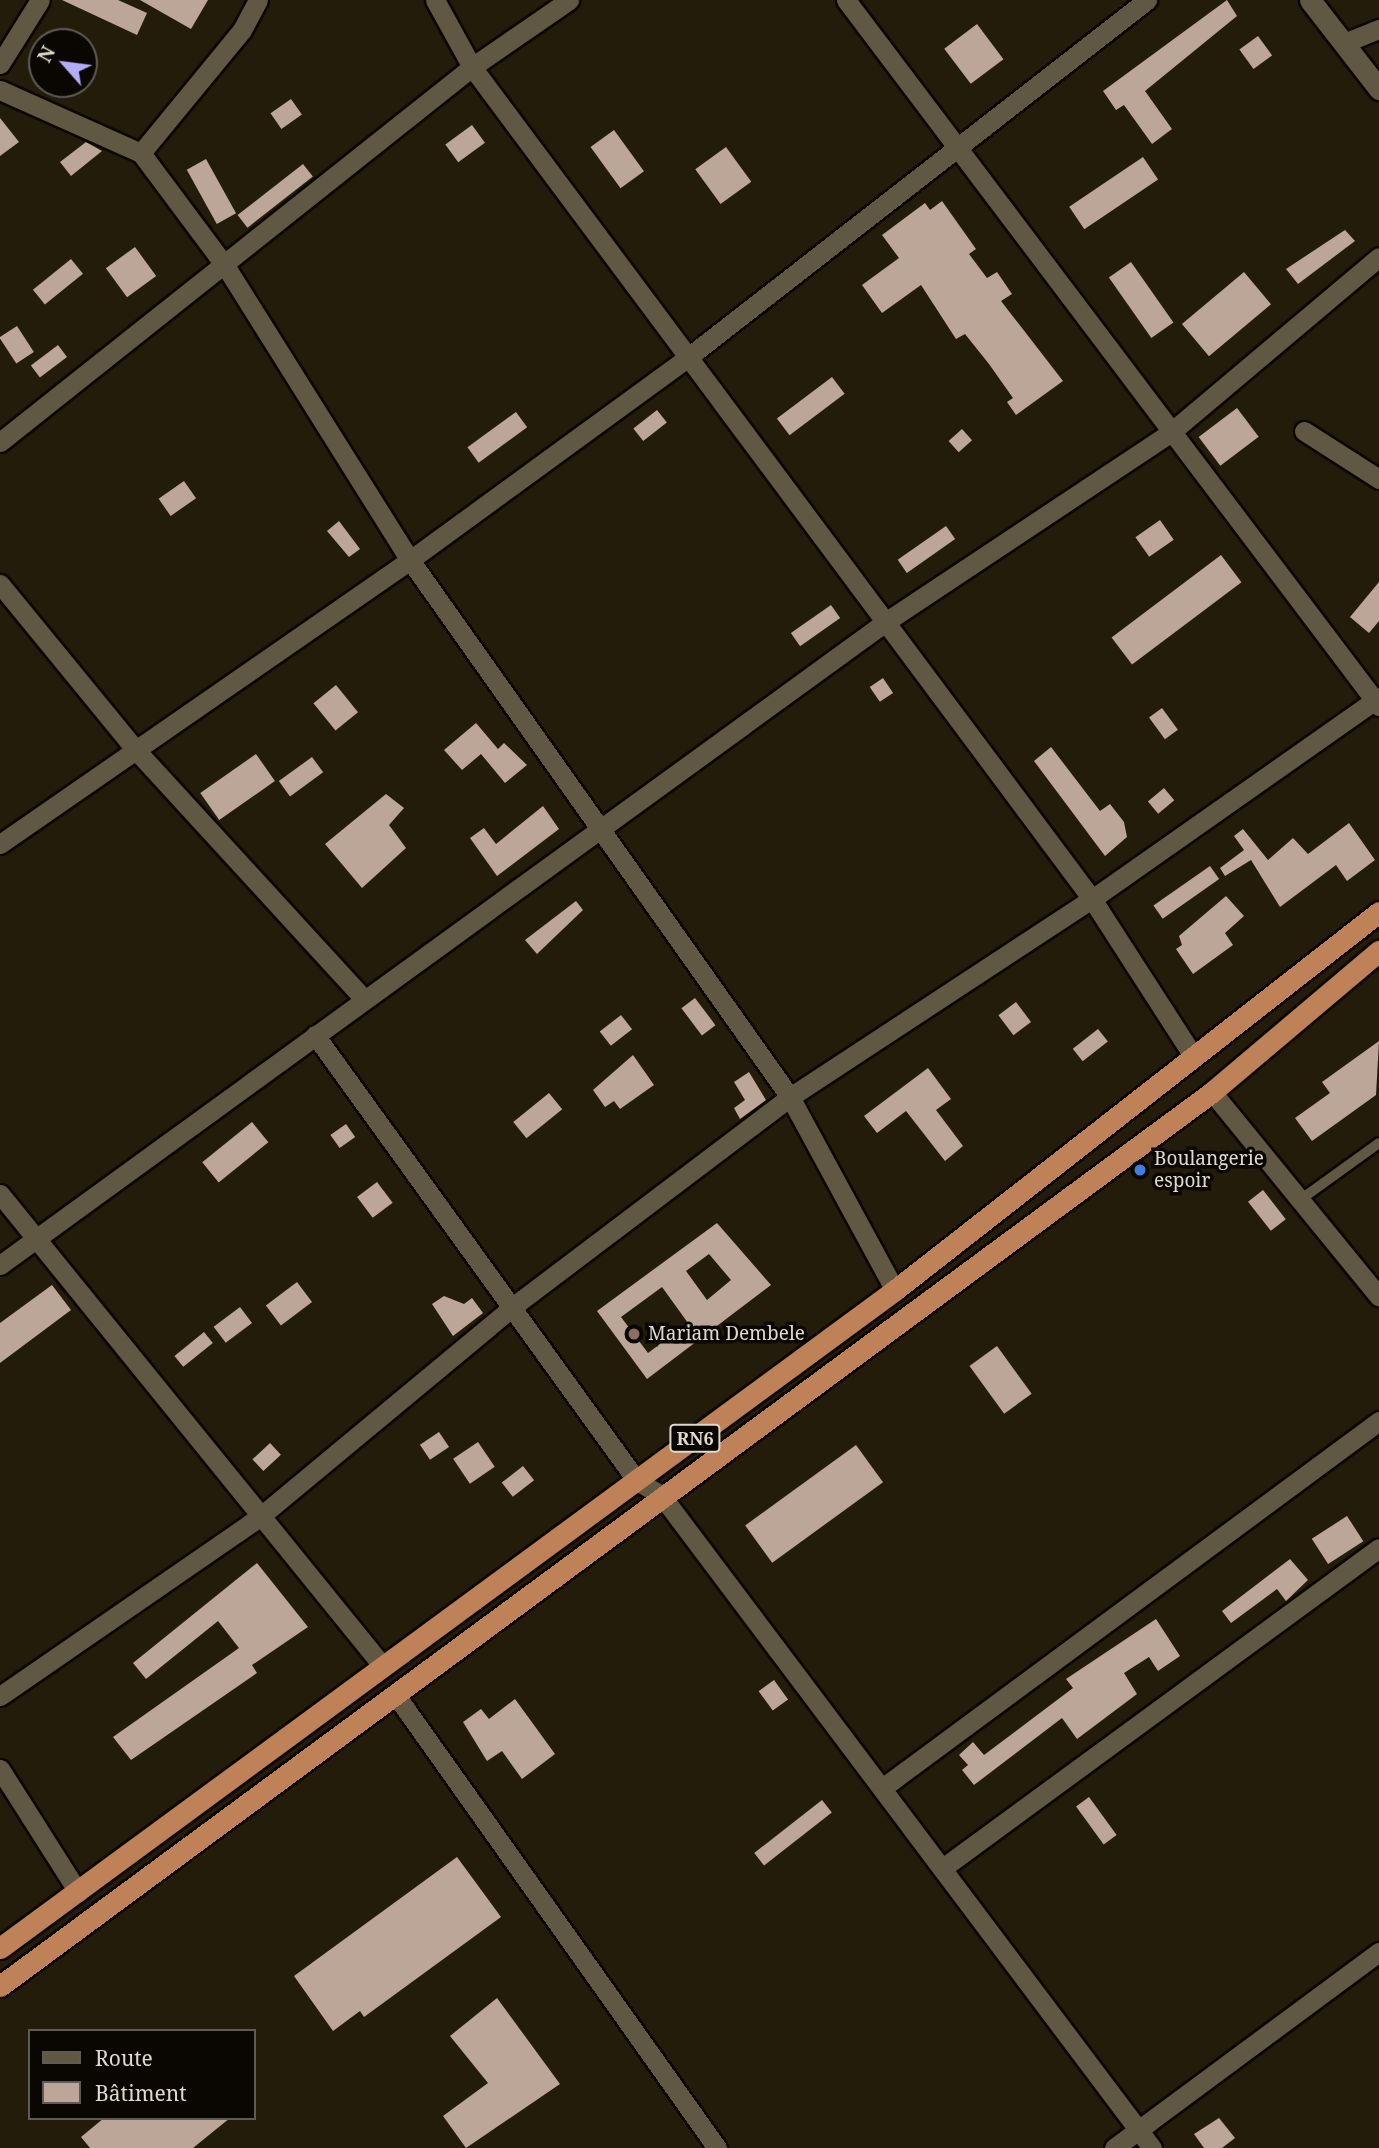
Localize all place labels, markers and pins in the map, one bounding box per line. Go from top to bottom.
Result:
place label: Boulangerie espoir [1154,1148,1264,1192]
marker: Boulangerie espoir [1132,1162,1148,1178]
place label: Mariam Dembele [648,1323,805,1345]
marker: Mariam Dembele [626,1326,642,1342]

